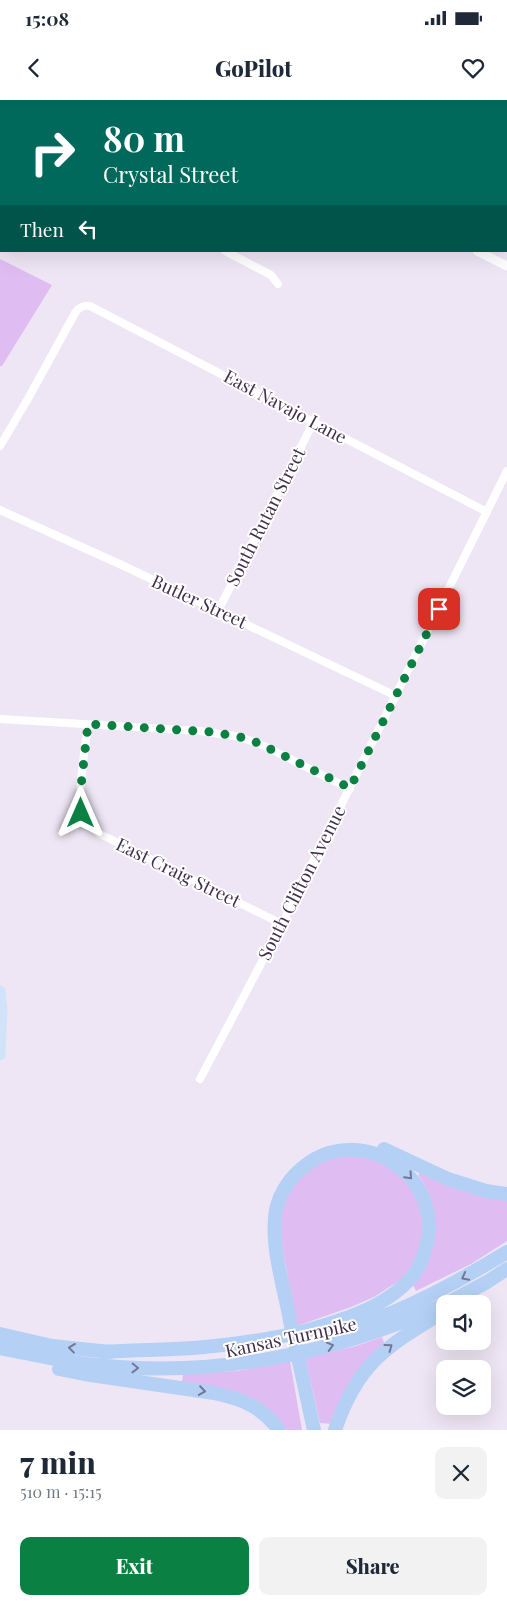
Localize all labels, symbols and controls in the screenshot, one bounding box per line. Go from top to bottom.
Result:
text: 15:08 [25,5,69,31]
text: GoPilot [215,53,292,83]
icon: back [20,54,48,82]
icon: heart [459,54,487,82]
text: 80 m [103,114,185,161]
icon: right [20,120,85,185]
text: Crystal Street [103,159,238,189]
icon: left [74,215,102,243]
text: Then [20,216,64,242]
street label: East Navajo Lane [220,364,351,449]
street label: South Rutan Street [220,443,311,590]
street label: Butler Street [148,569,252,634]
pin [418,588,460,630]
icon: arrive [425,595,453,623]
position arrow [54,786,106,838]
street label: South Clifton Avenue [252,801,351,964]
street label: East Craig Street [112,832,245,913]
one-way arrow [403,1171,412,1180]
one-way arrow [462,1271,471,1281]
map controls [436,1295,491,1415]
button: sound [436,1295,491,1350]
street label: Kansas Turnpike [223,1311,359,1363]
one-way arrow [326,1341,335,1352]
one-way arrow [67,1343,75,1354]
one-way arrow [383,1344,393,1353]
button: layers [436,1360,491,1415]
one-way arrow [131,1362,139,1373]
one-way arrow [199,1385,207,1396]
text: 7 min [20,1442,96,1482]
button: close [435,1447,487,1499]
text: 510 m · 15:15 [20,1481,102,1502]
button: Exit [20,1537,249,1595]
button: Share [259,1537,487,1595]

